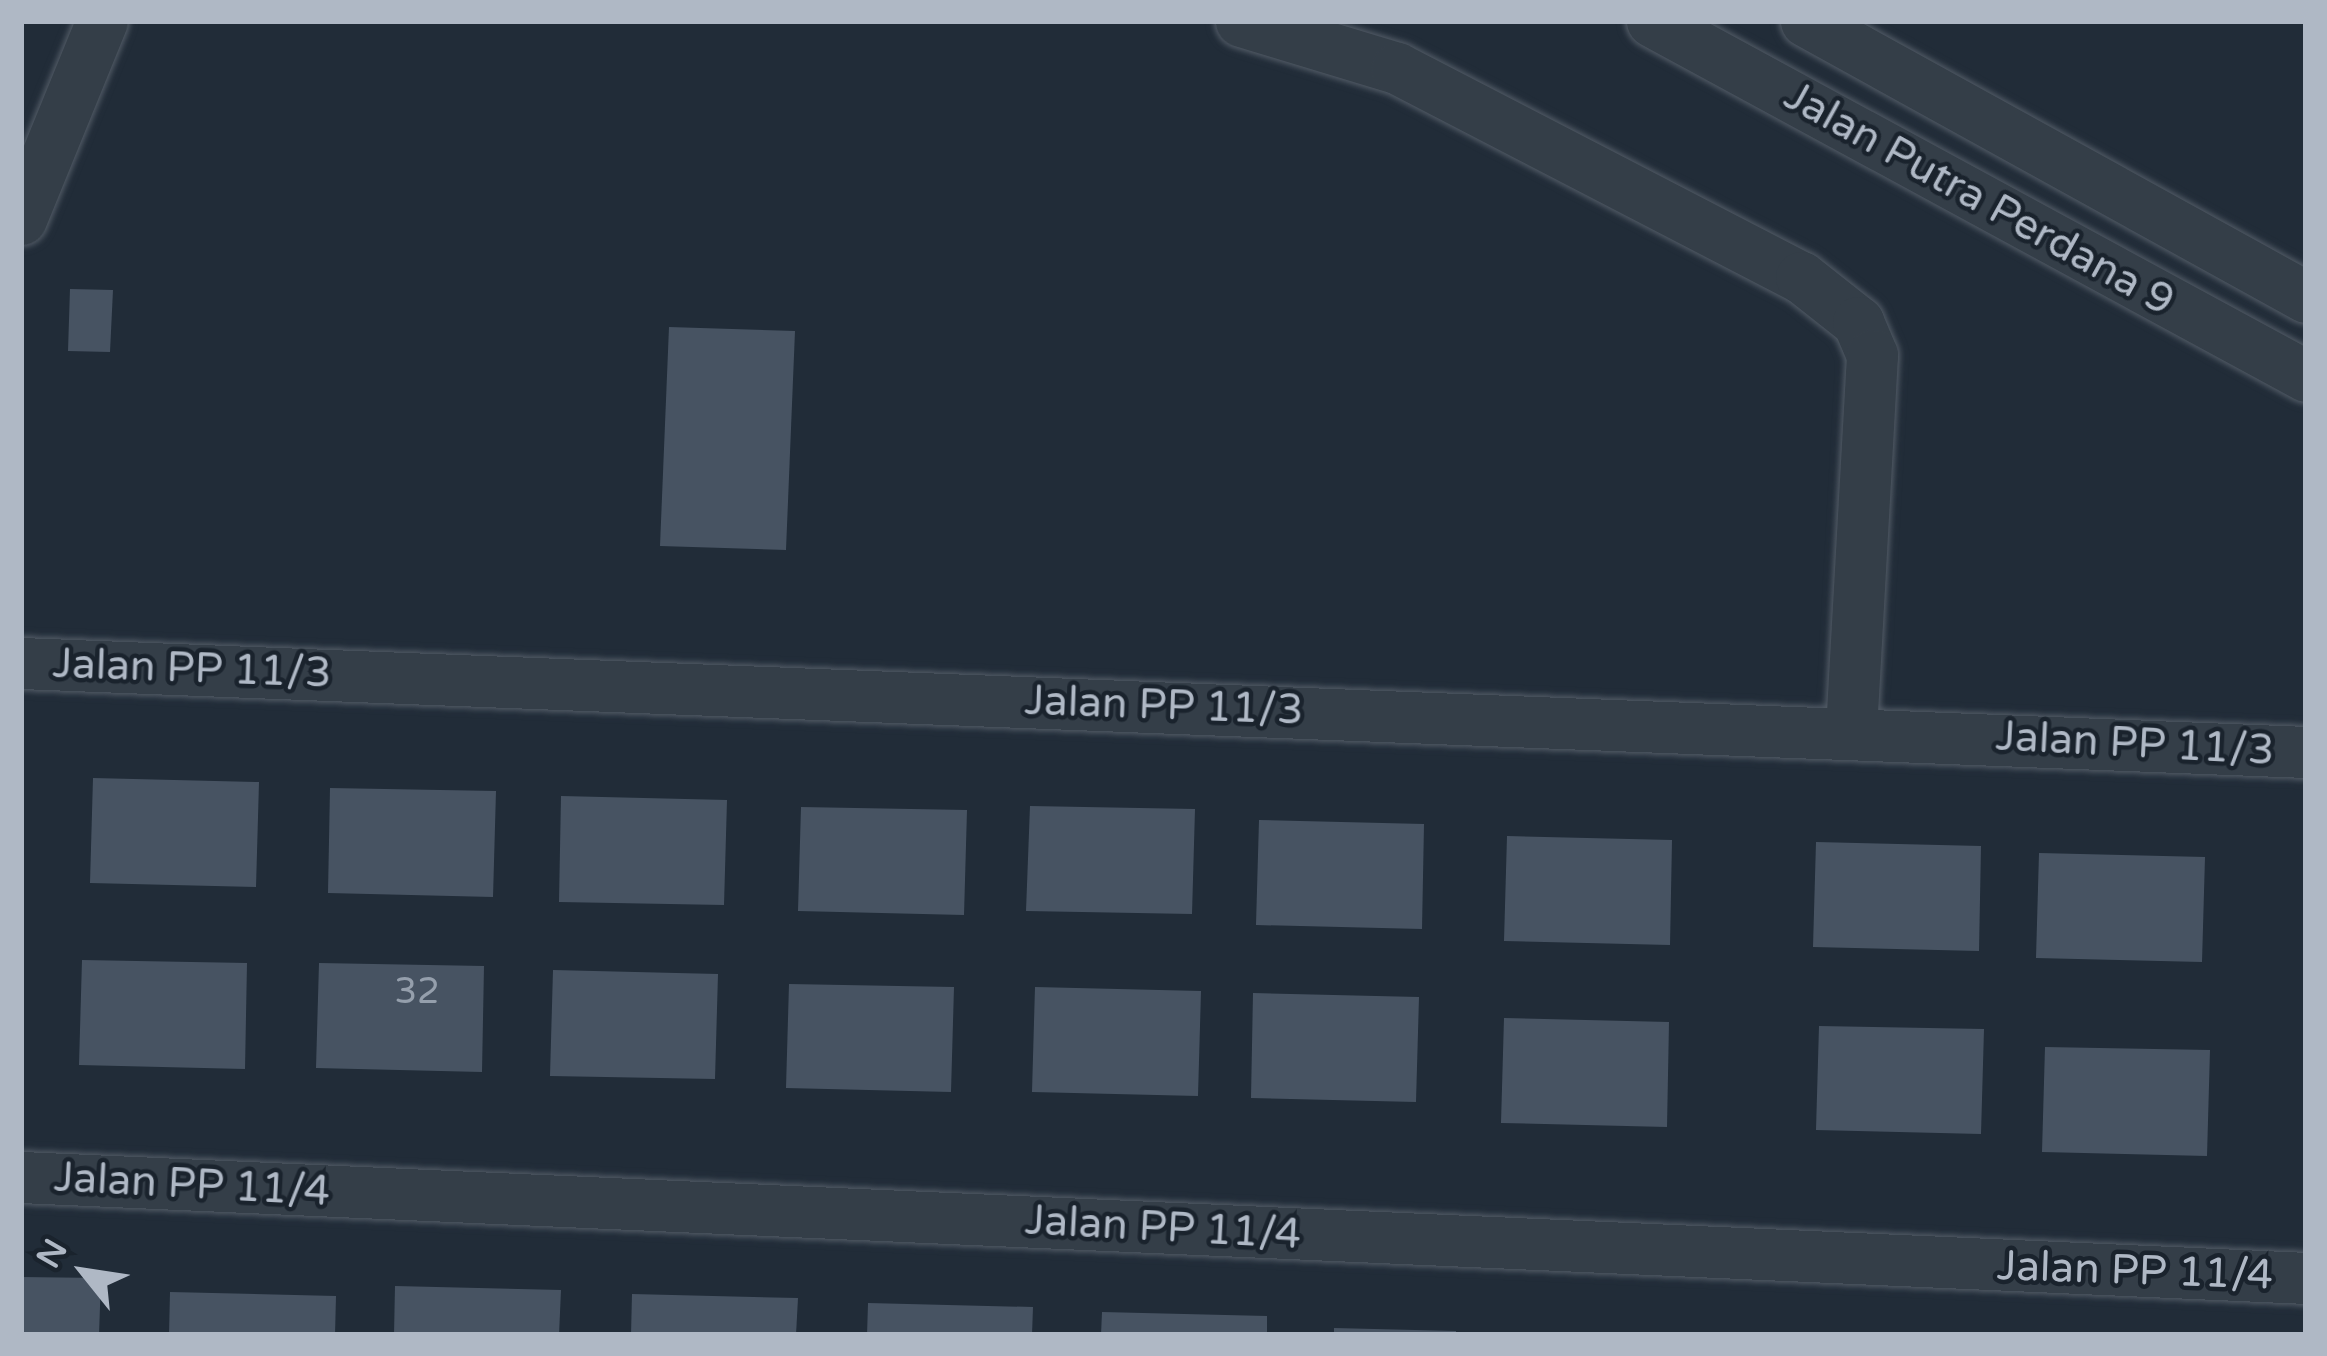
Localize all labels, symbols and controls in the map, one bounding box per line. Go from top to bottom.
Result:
street label: Jalan Putra Perdana 9 [1776,71,2182,327]
street label: Jalan PP 11/3 [52,639,332,699]
street label: Jalan PP 11/3 [1024,676,1304,736]
street label: Jalan PP 11/3 [1994,712,2276,776]
house number: 32 [394,970,440,1014]
street label: Jalan PP 11/4 [53,1153,331,1217]
street label: Jalan PP 11/4 [1024,1196,1302,1260]
north arrow [24,1212,144,1332]
text: N [29,1233,76,1275]
street label: Jalan PP 11/4 [1996,1241,2274,1301]

